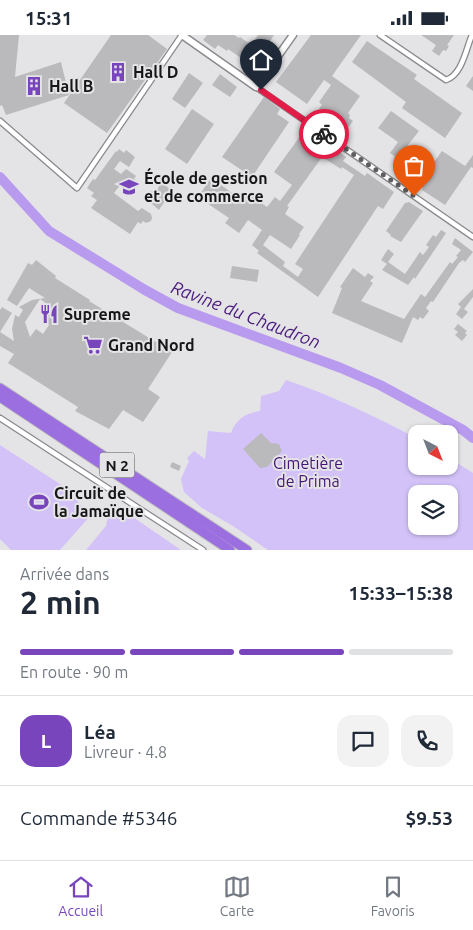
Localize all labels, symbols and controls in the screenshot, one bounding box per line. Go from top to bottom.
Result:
text: 15:31 [25,7,73,29]
pin [240,39,282,90]
icon: home [247,46,275,74]
building icon: Hall D [107,61,129,83]
place label: Hall D [133,63,178,81]
building icon: Hall B [23,75,45,97]
place label: Hall B [49,77,93,95]
courier [299,109,349,159]
icon: bike [310,120,338,148]
pin [393,145,435,196]
icon: bag [400,152,428,180]
place label: École de gestion et de commerce [144,167,268,205]
school or university icon: École de gestion et de commerce [118,176,140,198]
water label: Ravine du Chaudron [169,276,323,352]
restaurant icon: Supreme [38,303,60,325]
place label: Supreme [64,305,131,323]
supermarket icon: Grand Nord [82,334,104,356]
place label: Grand Nord [108,336,195,354]
north arrow [408,425,458,475]
map controls [408,425,458,535]
road number: N 2 [100,453,134,477]
park label: Cimetière de Prima [273,454,343,490]
place label: Circuit de la Jamaïque [54,484,144,520]
button: layers [408,485,458,535]
sports icon: Circuit de la Jamaïque [28,491,50,513]
text: Arrivée dans [20,565,109,583]
text: 15:33–15:38 [348,582,453,604]
text: 2 min [20,584,101,620]
text: En route · 90 m [20,663,128,681]
button: chat [337,715,389,767]
button: phone [401,715,453,767]
text: Léa [84,721,116,743]
text: L [41,730,51,752]
text: Livreur · 4.8 [84,743,167,761]
text: Commande #5346 [20,807,177,829]
text: $9.53 [405,807,453,829]
tab: Accueil [58,873,103,919]
tab: Carte [220,873,254,919]
tab: Favoris [371,873,415,919]

